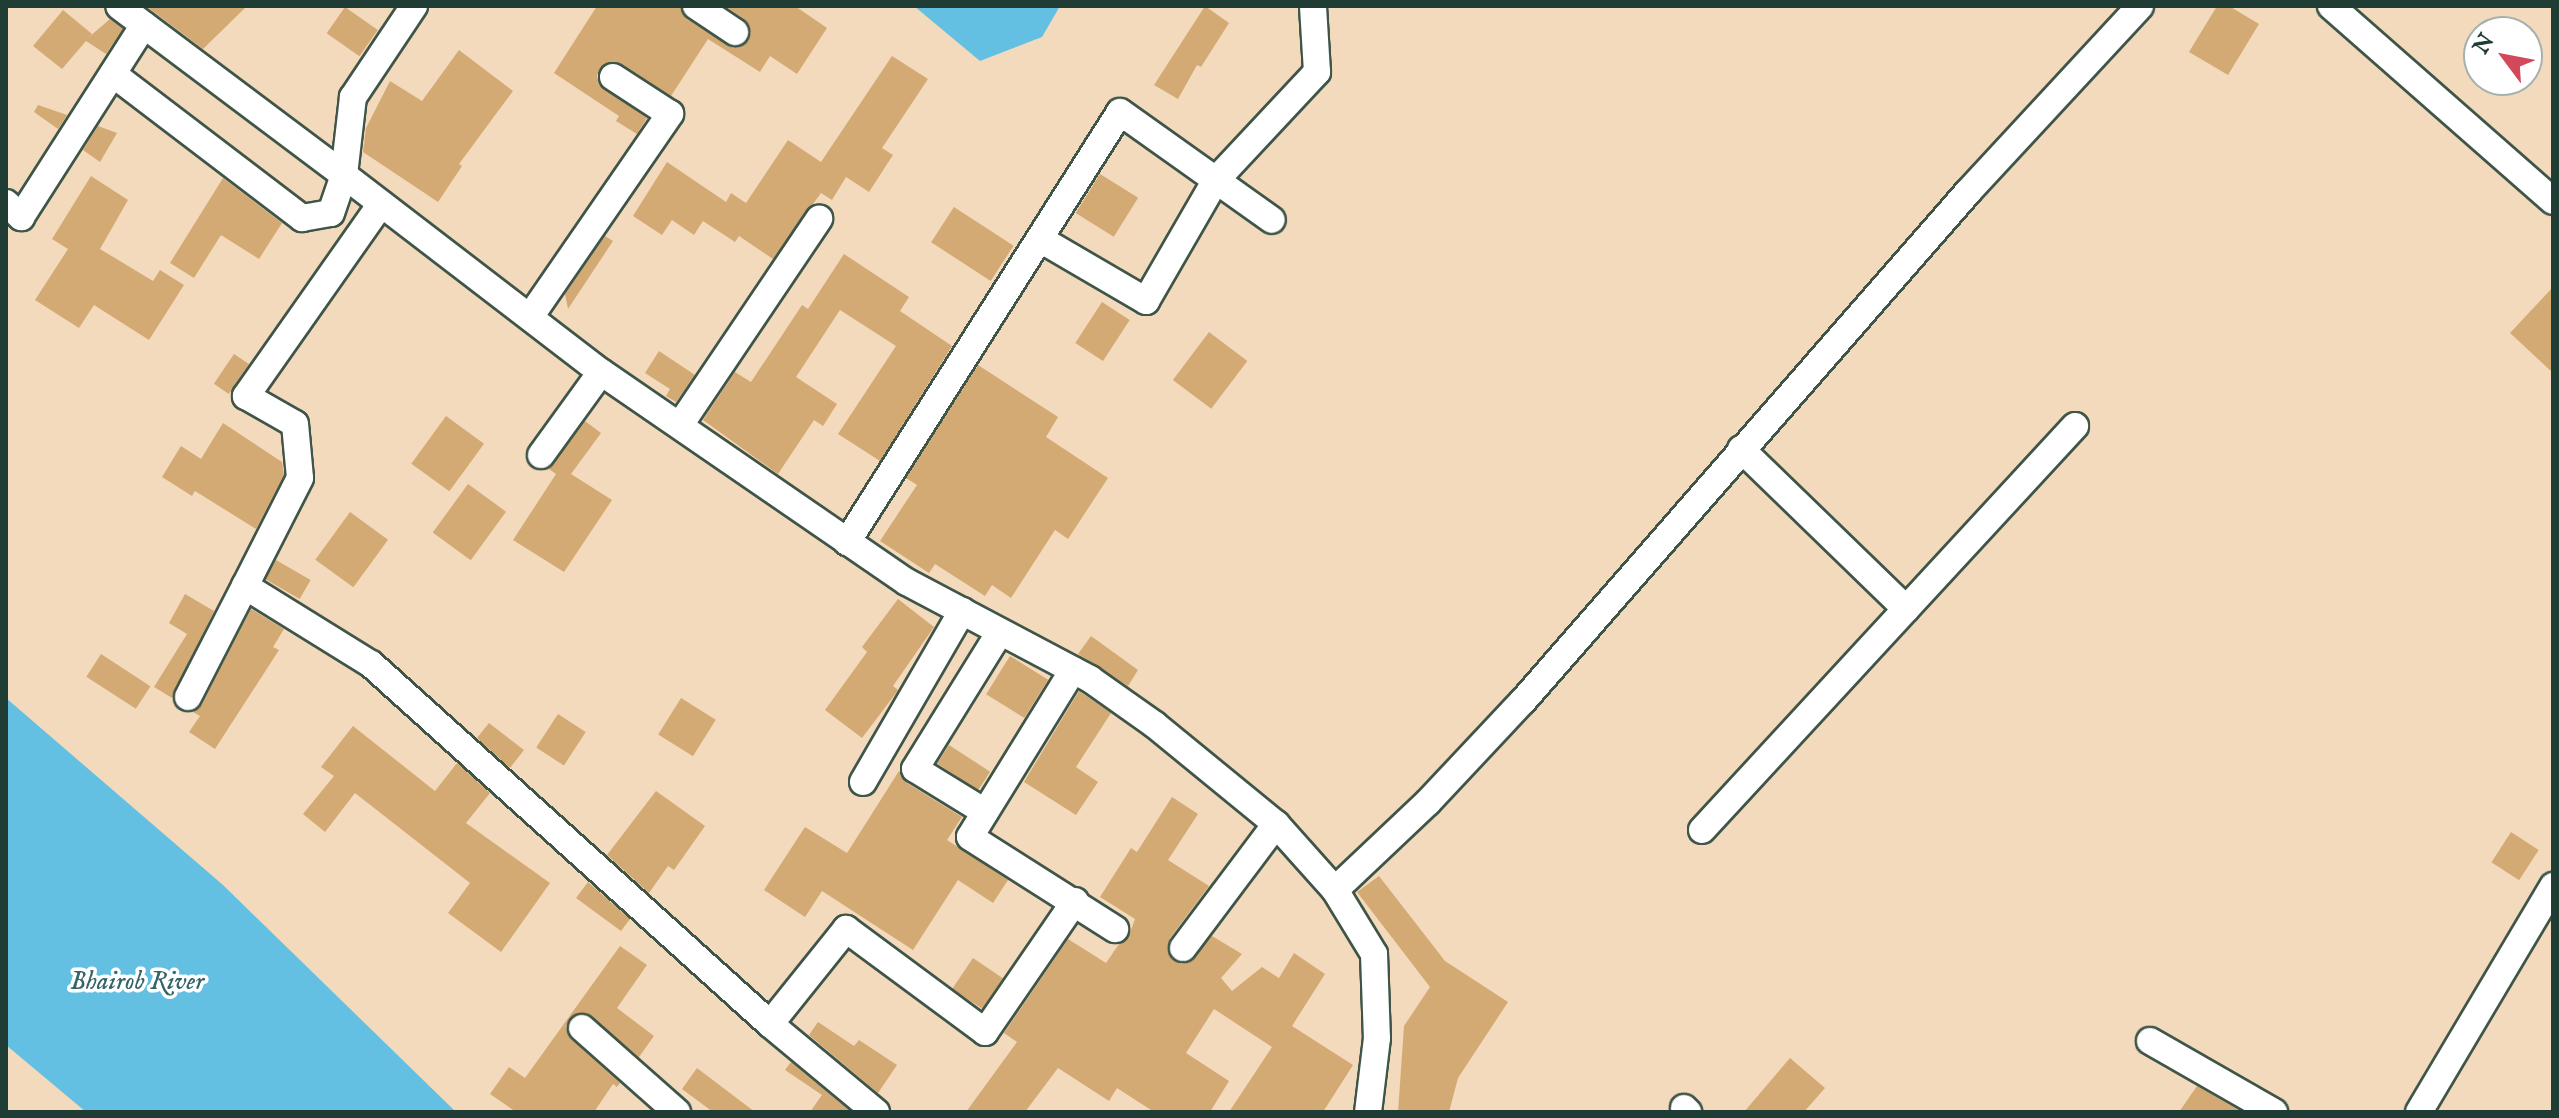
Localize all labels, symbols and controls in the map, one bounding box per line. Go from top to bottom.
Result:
north arrow [2463,16,2543,96]
text: N [2467,29,2501,60]
water label: Bhairob River [70,966,204,998]

